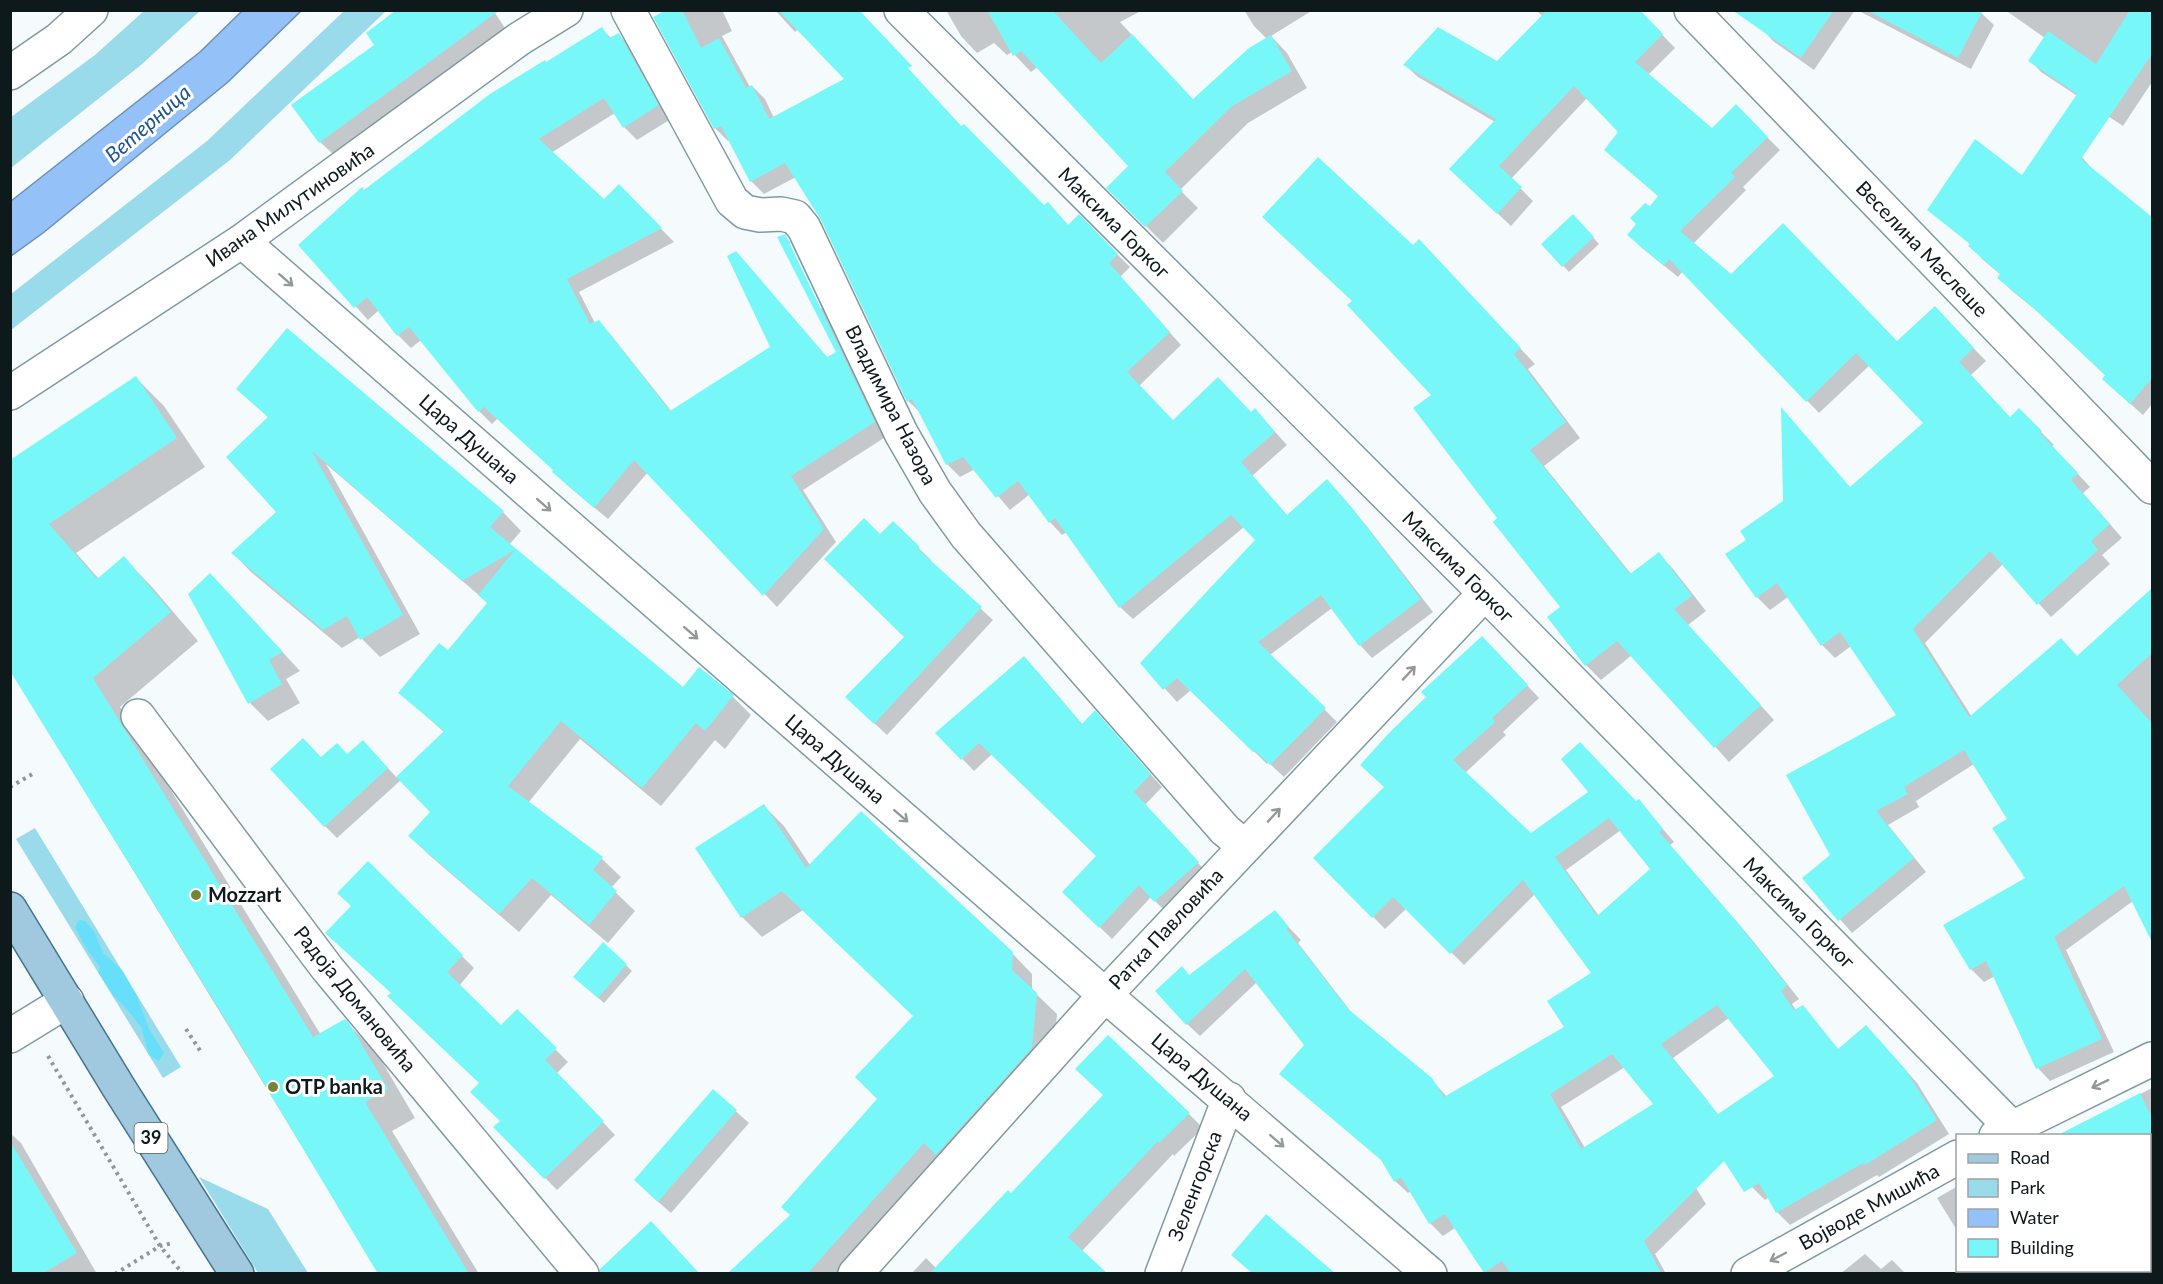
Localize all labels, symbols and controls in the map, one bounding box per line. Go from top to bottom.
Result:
water label: Ветерница [99,79,195,167]
street label: Ивана Милутиновића [201,137,378,271]
street label: Максима Горког [1054,162,1175,283]
street label: Веселина Маслеше [1852,175,1994,321]
one-way arrow [278,273,293,287]
street label: Владимира Назора [841,321,943,489]
street label: Цара Душана [415,388,524,488]
one-way arrow [536,498,551,512]
street label: Максима Горког [1398,506,1519,627]
one-way arrow [683,626,698,640]
one-way arrow [1401,666,1416,681]
street label: Цара Душана [781,708,890,808]
one-way arrow [1267,807,1282,822]
one-way arrow [893,809,908,823]
street label: Максима Горког [1739,852,1860,973]
street label: Ратка Павловића [1103,863,1228,994]
place label: Mozzart [208,882,282,906]
marker: Mozzart [189,888,203,902]
street label: Радоја Домановића [290,921,422,1076]
street label: Цара Душана [1147,1027,1258,1125]
place label: OTP banka [285,1074,383,1098]
one-way arrow [2091,1079,2109,1091]
marker: OTP banka [266,1080,280,1094]
road number: 39 [134,1123,168,1153]
street label: Зеленгорска [1162,1127,1226,1244]
one-way arrow [1269,1134,1284,1148]
legend [1956,1134,2151,1272]
text: Road [2010,1146,2050,1168]
street label: Војводе Мишића [1794,1158,1943,1255]
text: Park [2010,1176,2046,1198]
text: Water [2010,1206,2059,1228]
text: Building [2010,1236,2074,1258]
one-way arrow [1770,1251,1787,1263]

